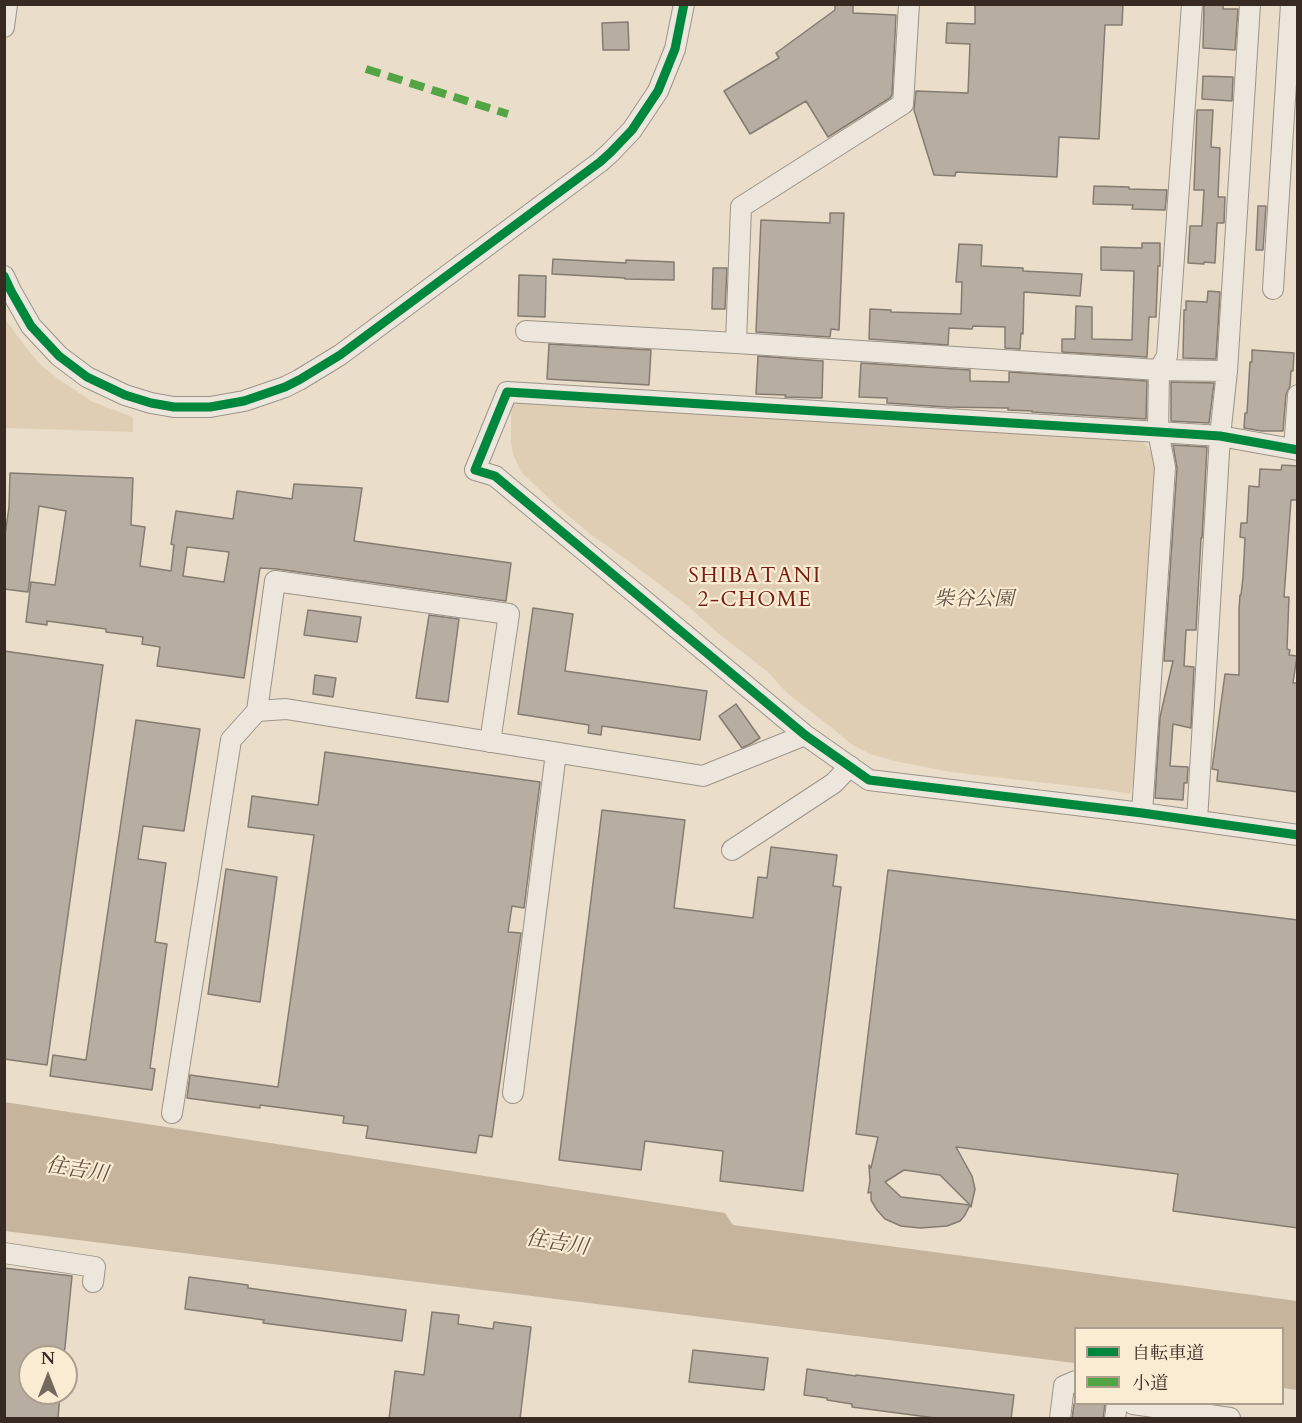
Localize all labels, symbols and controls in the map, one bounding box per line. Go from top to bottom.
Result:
district label: SHIBATANI 2-CHOME [688,564,822,614]
park label: 柴谷公園 [934,588,1014,612]
water label: 住吉川 [44,1154,110,1188]
water label: 住吉川 [524,1227,590,1261]
legend [1074,1327,1284,1405]
text: 自転車道 [1132,1341,1204,1366]
north arrow [18,1345,78,1405]
text: N [41,1348,55,1370]
text: 小道 [1132,1371,1168,1396]

